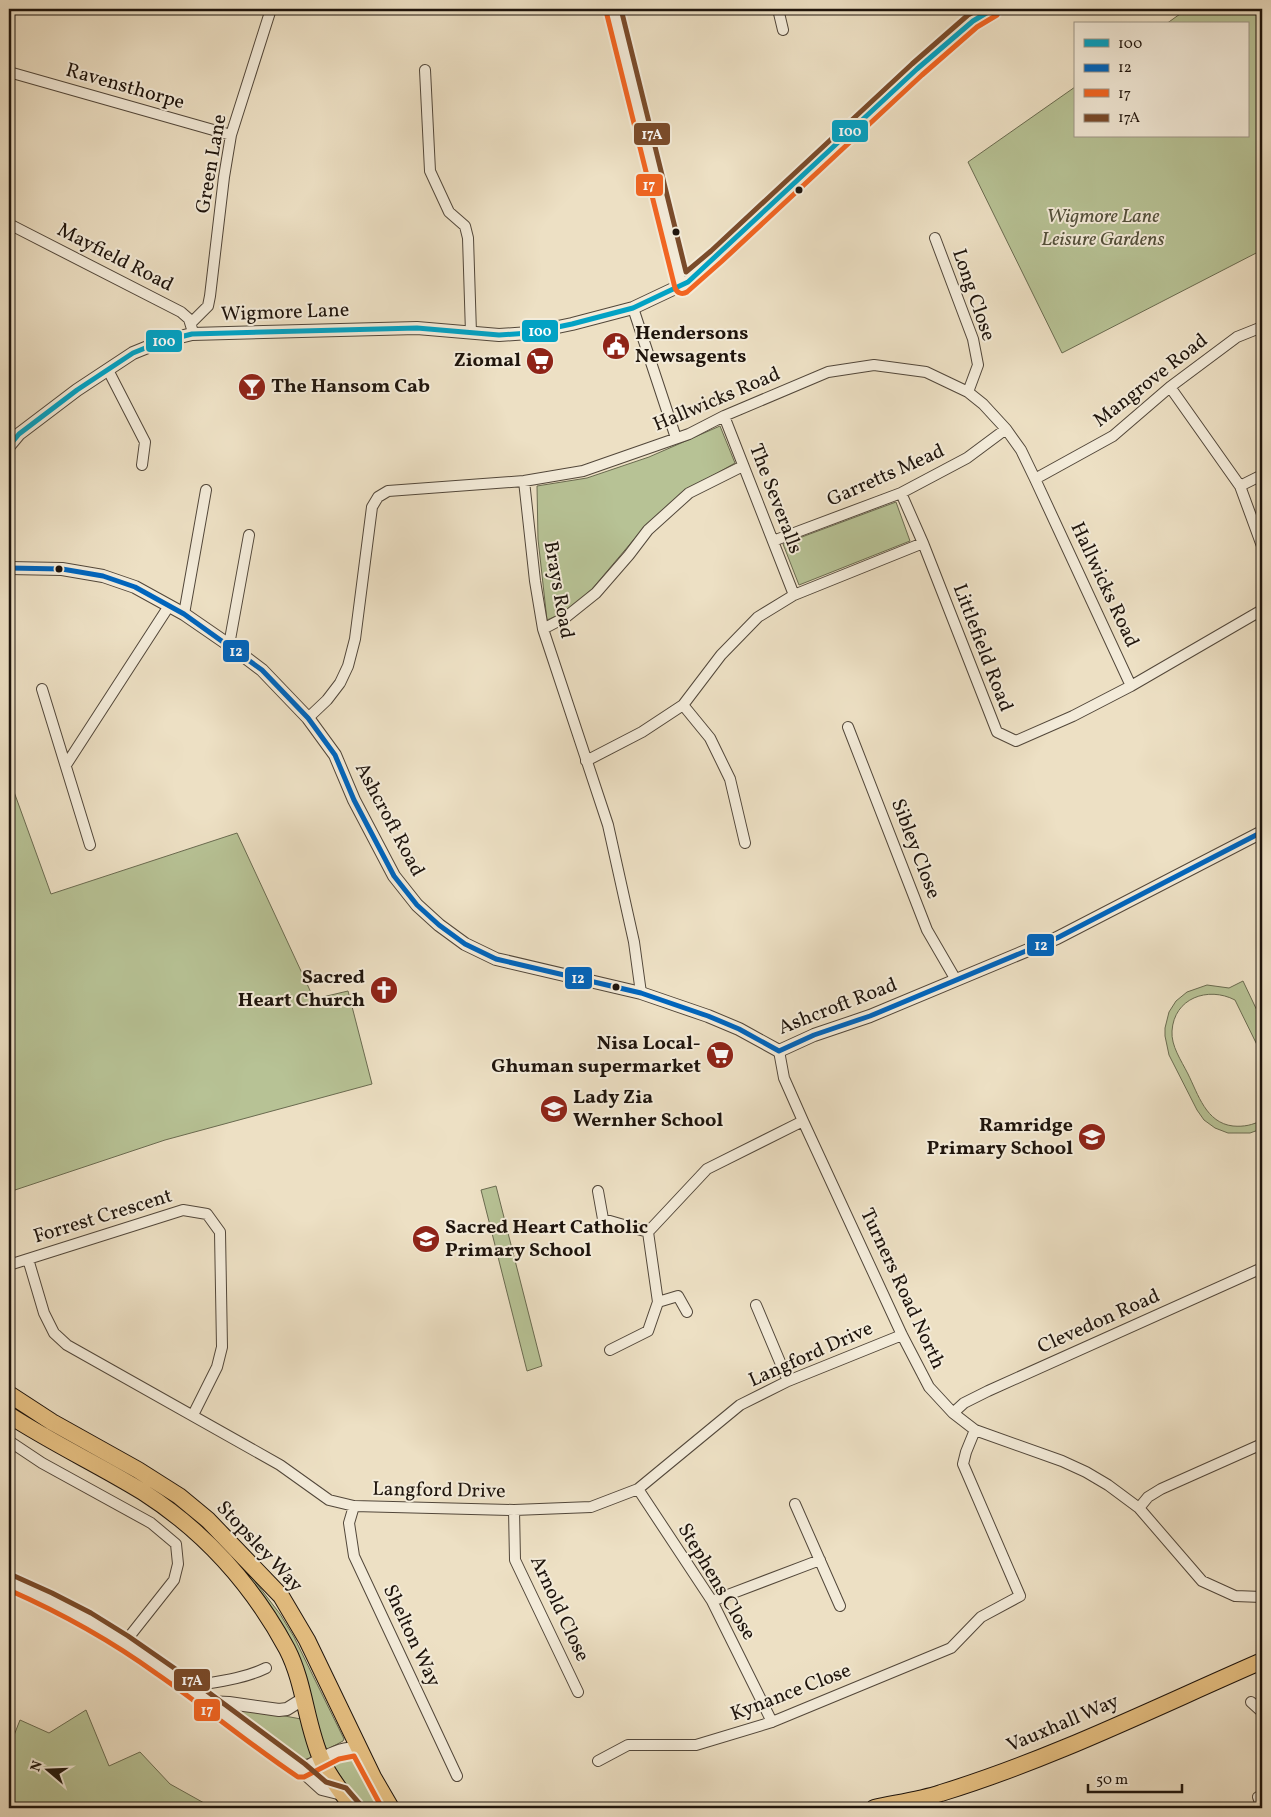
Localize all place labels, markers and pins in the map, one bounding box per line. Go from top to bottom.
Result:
unlabelled marker [794,185,804,195]
unlabelled marker [671,227,681,237]
place label: Hendersons Newsagents [635,320,749,371]
public building icon: Hendersons Newsagents [601,331,631,361]
supermarket icon: Ziomal [525,346,555,376]
place label: Ziomal [454,347,521,375]
bar icon: The Hansom Cab [237,372,267,402]
place label: The Hansom Cab [271,373,430,401]
unlabelled marker [54,564,64,574]
place label: Sacred Heart Church [238,964,365,1015]
church icon: Sacred Heart Church [369,975,399,1005]
unlabelled marker [611,982,621,992]
place label: Nisa Local- Ghuman supermarket [491,1030,701,1081]
supermarket icon: Nisa Local- Ghuman supermarket [705,1040,735,1070]
place label: Lady Zia Wernher School [573,1084,723,1135]
school or university icon: Lady Zia Wernher School [539,1094,569,1124]
place label: Ramridge Primary School [926,1112,1073,1163]
school or university icon: Ramridge Primary School [1077,1122,1107,1152]
place label: Sacred Heart Catholic Primary School [445,1214,648,1265]
school or university icon: Sacred Heart Catholic Primary School [411,1224,441,1254]

